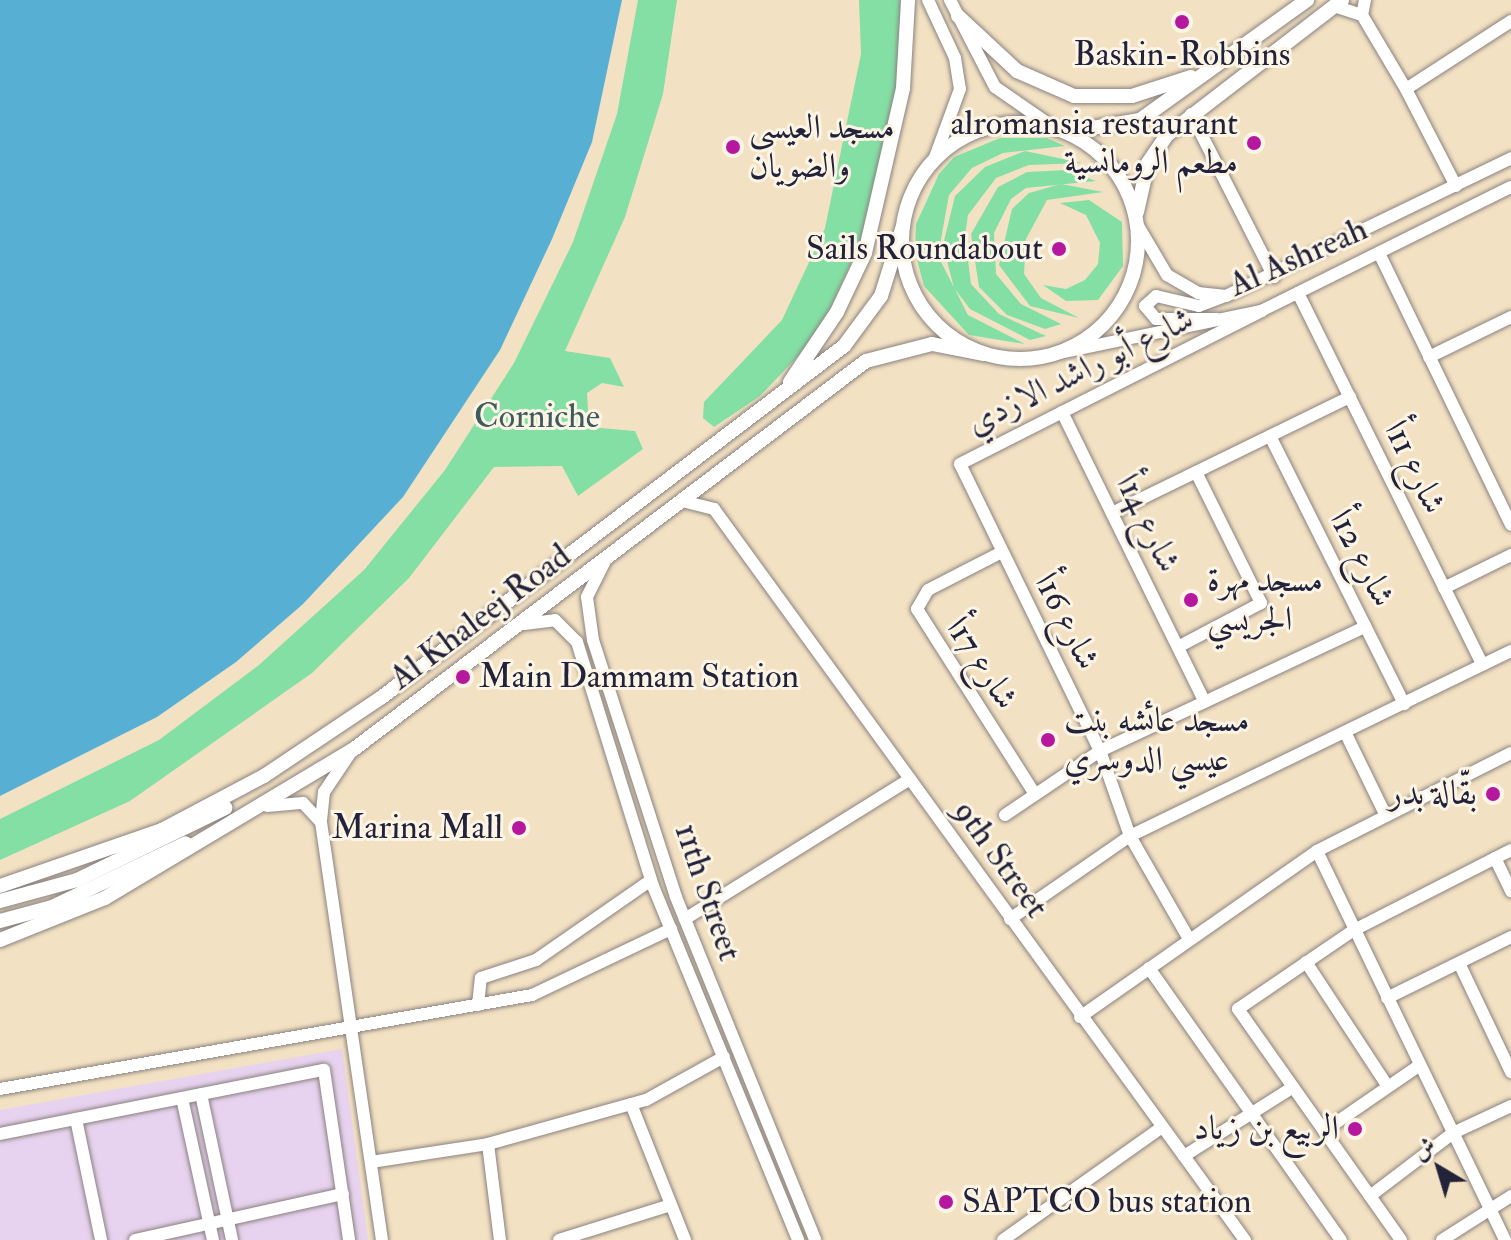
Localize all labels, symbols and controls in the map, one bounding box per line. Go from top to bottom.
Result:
marker: Baskin-Robbins [1173,13,1191,31]
place label: Baskin-Robbins [1074,35,1290,75]
place label: alromansia restaurant مطعم الرومانسية [951,103,1238,182]
place label: مسجد العيسى والضويان [749,107,895,186]
marker: alromansia restaurant مطعم الرومانسية [1245,134,1263,152]
marker: مسجد العيسى والضويان [724,138,742,156]
street label: Al Ashreah [1223,208,1373,306]
place label: Sails Roundabout [806,229,1043,269]
marker: Sails Roundabout [1050,240,1068,258]
street label: شارع أبو راشد الازدي [960,299,1200,443]
park label: Corniche [474,397,600,437]
street label: شارع 11أ [1375,414,1455,520]
street label: شارع 14أ [1107,467,1189,579]
street label: شارع 12أ [1320,503,1404,613]
street label: Al Khaleej Road [381,536,579,698]
place label: مسجد مهرة الجريسي [1207,560,1323,640]
street label: شارع 16أ [1025,566,1109,676]
marker: مسجد مهرة الجريسي [1182,591,1200,609]
street label: شارع 17أ [937,609,1027,717]
place label: Main Dammam Station [479,657,799,697]
marker: Main Dammam Station [454,668,472,686]
place label: مسجد عائشه بنت عيسي الدوسري [1064,700,1249,780]
marker: مسجد عائشه بنت عيسي الدوسري [1039,731,1057,749]
place label: بقّالة بدر [1389,774,1477,814]
marker: بقّالة بدر [1484,785,1502,803]
street label: 9th Street [945,792,1057,926]
place label: Marina Mall [332,808,503,848]
street label: 11th Street [666,818,750,966]
marker: Marina Mall [510,819,528,837]
place label: الربيع بن زياد [1194,1109,1339,1149]
marker: الربيع بن زياد [1346,1120,1364,1138]
north arrow [1399,1128,1479,1208]
text: ش [1407,1131,1441,1167]
place label: SAPTCO bus station [962,1182,1251,1222]
marker: SAPTCO bus station [937,1193,955,1211]

